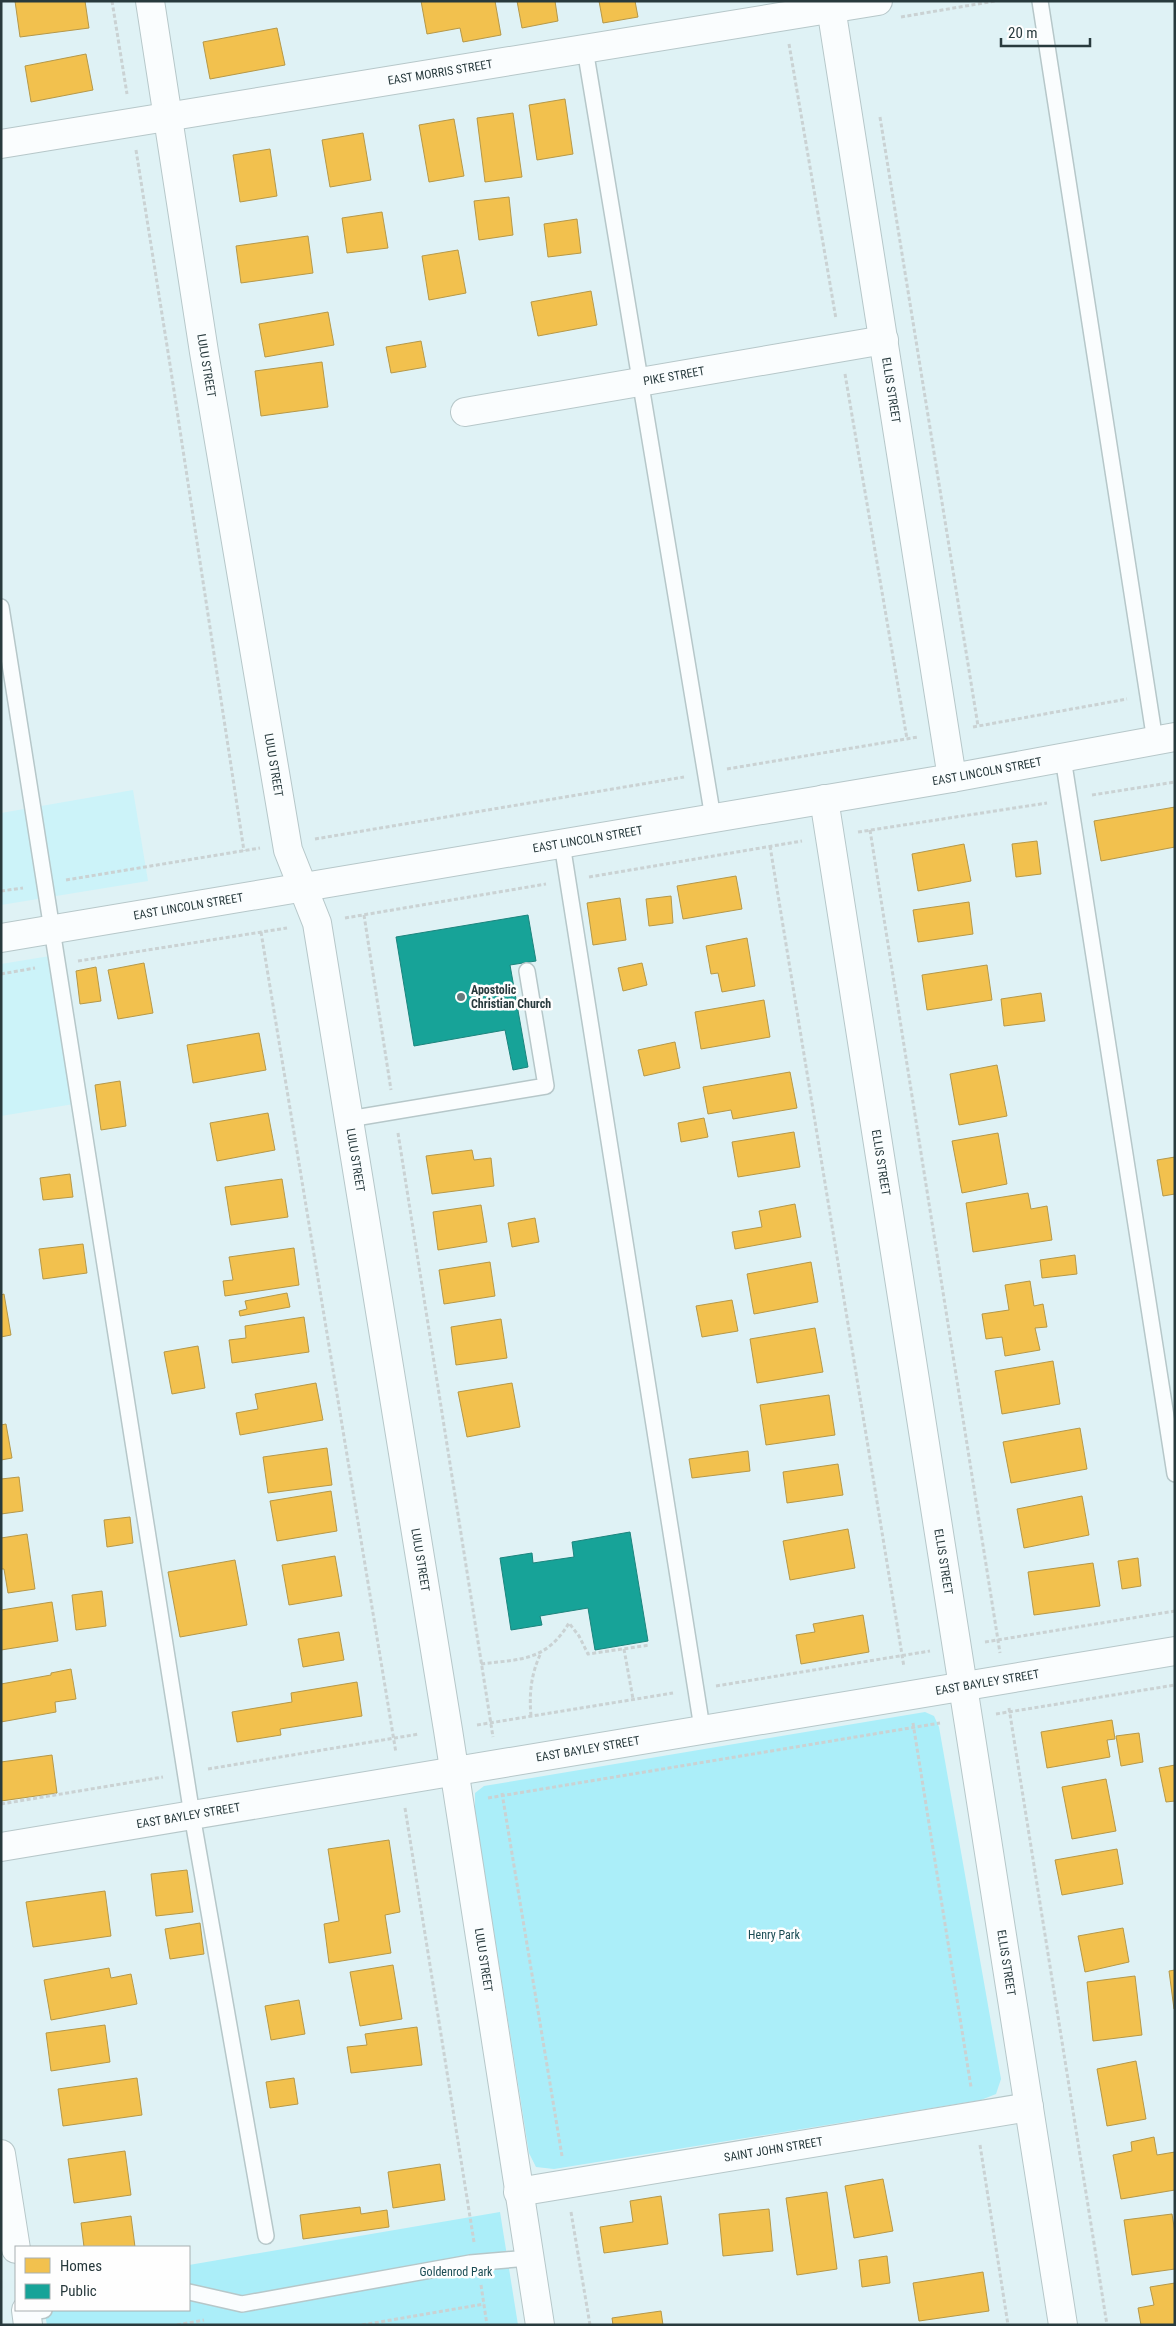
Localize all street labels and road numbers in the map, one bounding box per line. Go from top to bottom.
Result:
street label: EAST MORRIS STREET [387,57,494,88]
street label: LULU STREET [194,333,219,399]
street label: ELLIS STREET [879,356,903,424]
street label: PIKE STREET [642,364,706,388]
street label: LULU STREET [261,732,286,798]
street label: EAST LINCOLN STREET [931,755,1043,788]
street label: EAST LINCOLN STREET [532,823,644,855]
street label: EAST LINCOLN STREET [132,890,244,923]
street label: LULU STREET [343,1127,368,1193]
street label: ELLIS STREET [869,1129,893,1197]
street label: LULU STREET [408,1527,432,1593]
street label: ELLIS STREET [931,1528,956,1596]
street label: EAST BAYLEY STREET [934,1667,1040,1698]
street label: EAST BAYLEY STREET [535,1733,641,1765]
street label: EAST BAYLEY STREET [135,1800,241,1831]
street label: LULU STREET [472,1927,495,1993]
street label: ELLIS STREET [994,1929,1018,1997]
street label: SAINT JOHN STREET [723,2134,824,2165]

